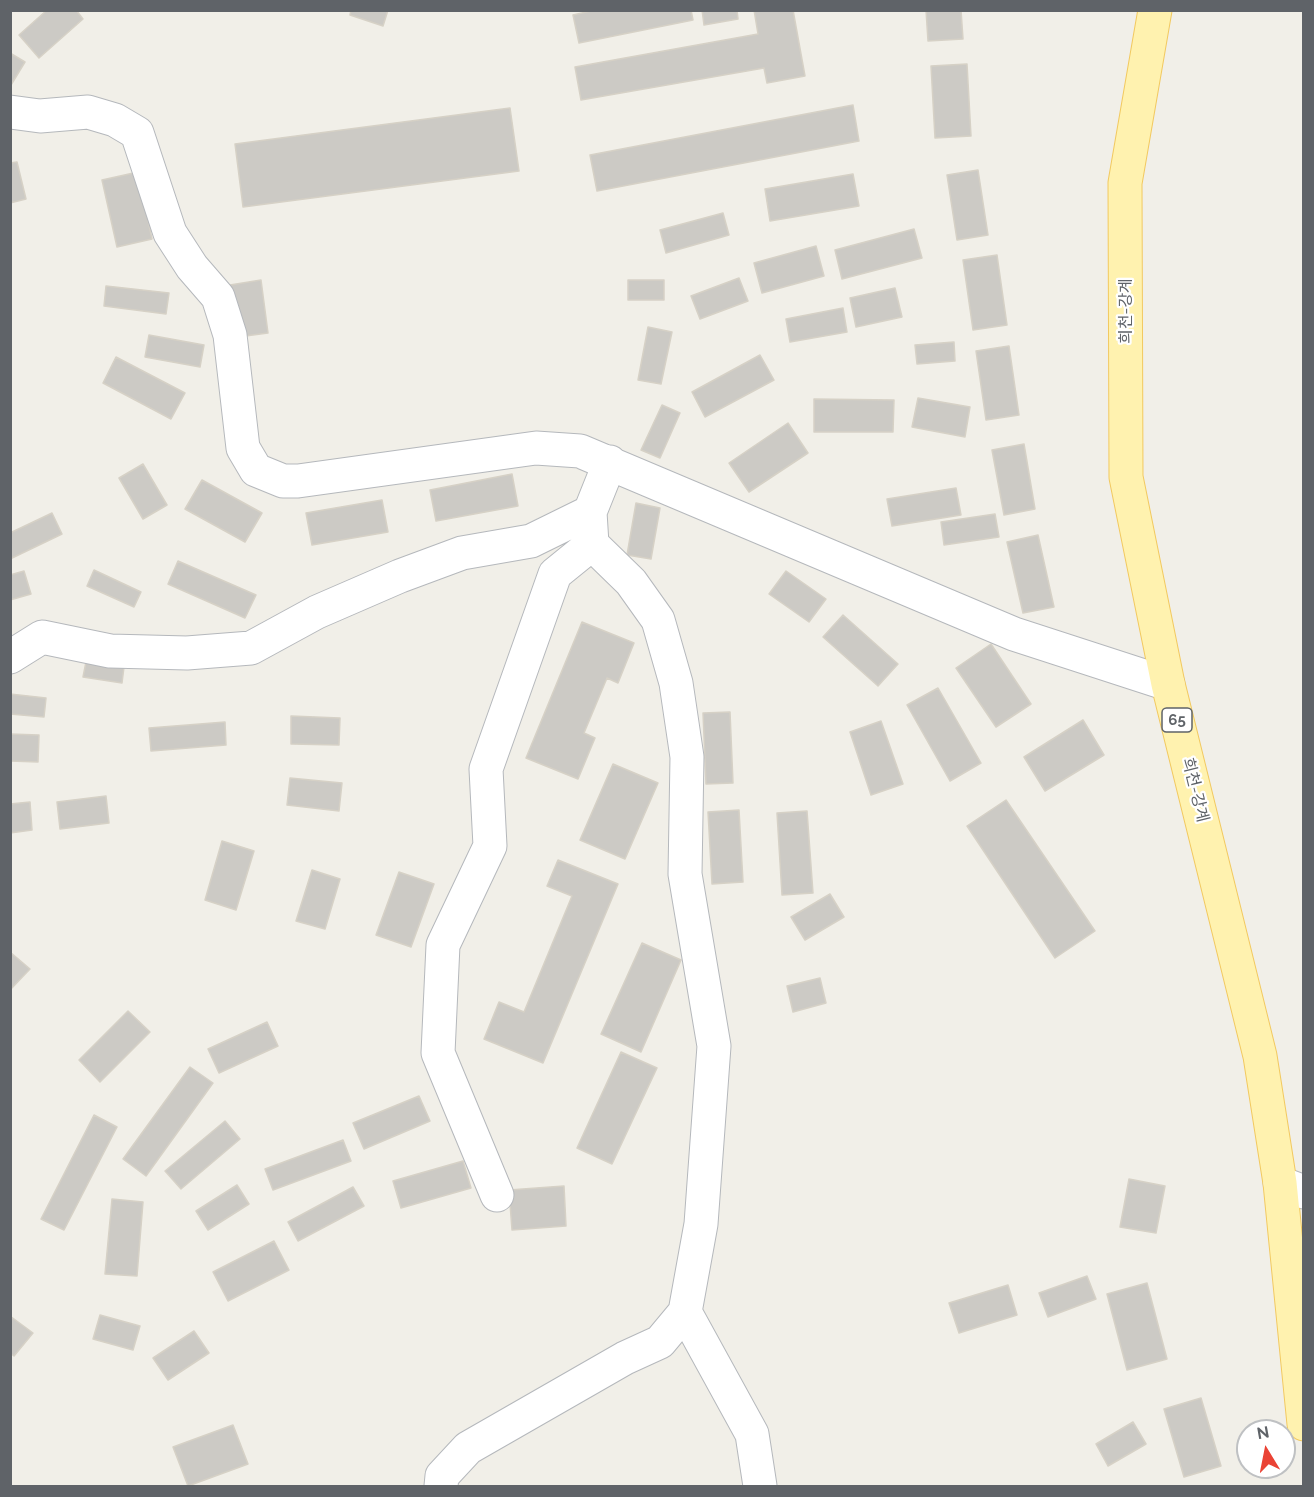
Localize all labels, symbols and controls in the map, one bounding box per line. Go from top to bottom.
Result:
street label: 희천-강계 [1116,278,1136,344]
road number: 65 [1162,708,1192,732]
street label: 희천-강계 [1178,756,1212,824]
north arrow [1236,1419,1296,1479]
text: N [1255,1422,1271,1443]

